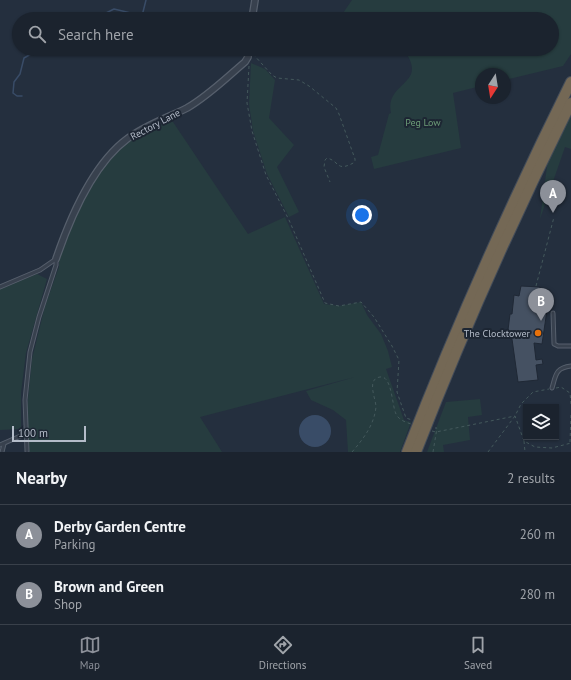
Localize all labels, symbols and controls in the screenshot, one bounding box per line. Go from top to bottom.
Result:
search box [12,12,559,56]
icon: search [26,23,48,45]
text: Search here [58,25,134,44]
north arrow [475,68,511,104]
street label: Rectory Lane [128,106,182,143]
park label: Peg Low [405,116,441,129]
pin: A [540,180,566,213]
your location [352,205,372,225]
pin: B [528,288,554,321]
place label: The Clocktower [464,327,531,340]
marker: The Clocktower [533,328,543,338]
map controls [523,404,559,440]
button: layers [523,404,559,440]
scale bar [12,424,86,443]
text: 100 m [18,426,48,440]
text: Nearby [16,467,67,489]
text: 2 results [507,470,555,487]
text: Derby Garden Centre [54,517,186,536]
text: A [25,526,33,543]
text: 260 m [520,526,555,543]
text: Parking [54,536,95,553]
text: Brown and Green [54,577,164,596]
text: B [25,586,33,603]
text: 280 m [520,586,555,603]
text: Shop [54,596,82,613]
tab: Map [79,634,101,672]
tab: Directions [259,634,306,672]
tab: Saved [464,634,492,672]

